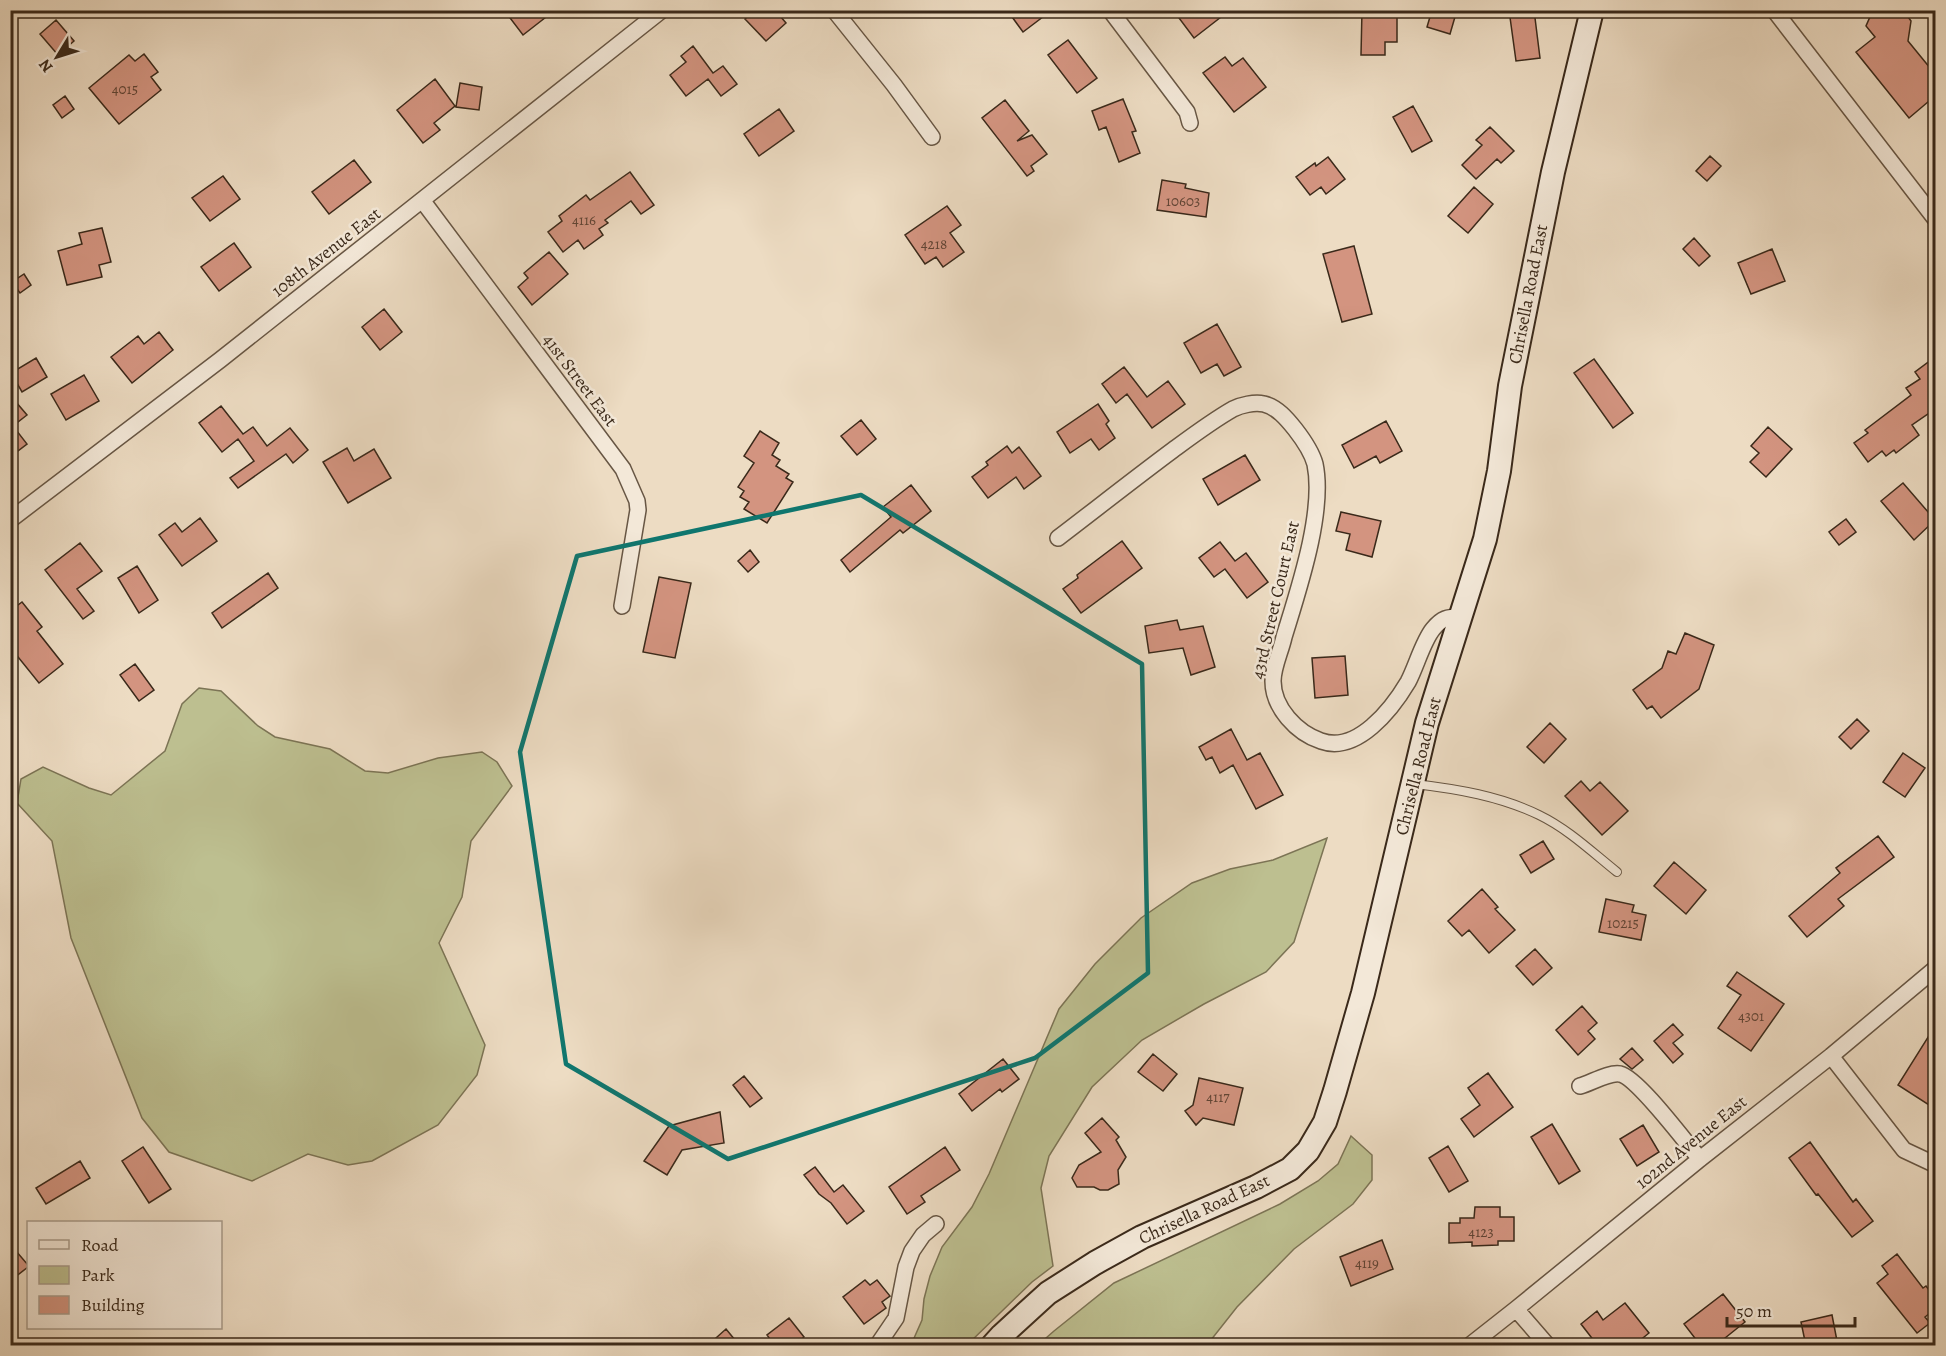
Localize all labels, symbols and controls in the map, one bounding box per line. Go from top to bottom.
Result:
north arrow [27,27,87,87]
text: N [33,54,58,77]
house number: 4015 [112,79,138,99]
house number: 10603 [1166,191,1200,211]
street label: 108th Avenue East [266,202,386,302]
house number: 4116 [572,210,596,230]
street label: Chrisella Road East [1503,222,1553,366]
house number: 4218 [921,234,947,254]
street label: 41st Street East [537,329,623,431]
street label: 43rd Street Court East [1245,519,1305,681]
street label: Chrisella Road East [1389,694,1447,838]
house number: 10215 [1607,913,1639,933]
house number: 4301 [1738,1006,1764,1026]
house number: 4117 [1206,1087,1230,1107]
street label: 102nd Avenue East [1630,1090,1752,1194]
street label: Chrisella Road East [1135,1168,1273,1250]
legend [27,1221,222,1329]
house number: 4123 [1468,1222,1494,1242]
text: Road [81,1233,119,1257]
house number: 4119 [1355,1253,1379,1273]
text: Park [81,1263,115,1287]
scale bar [1727,1290,1854,1328]
text: Building [81,1293,145,1317]
text: 50 m [1736,1299,1772,1323]

